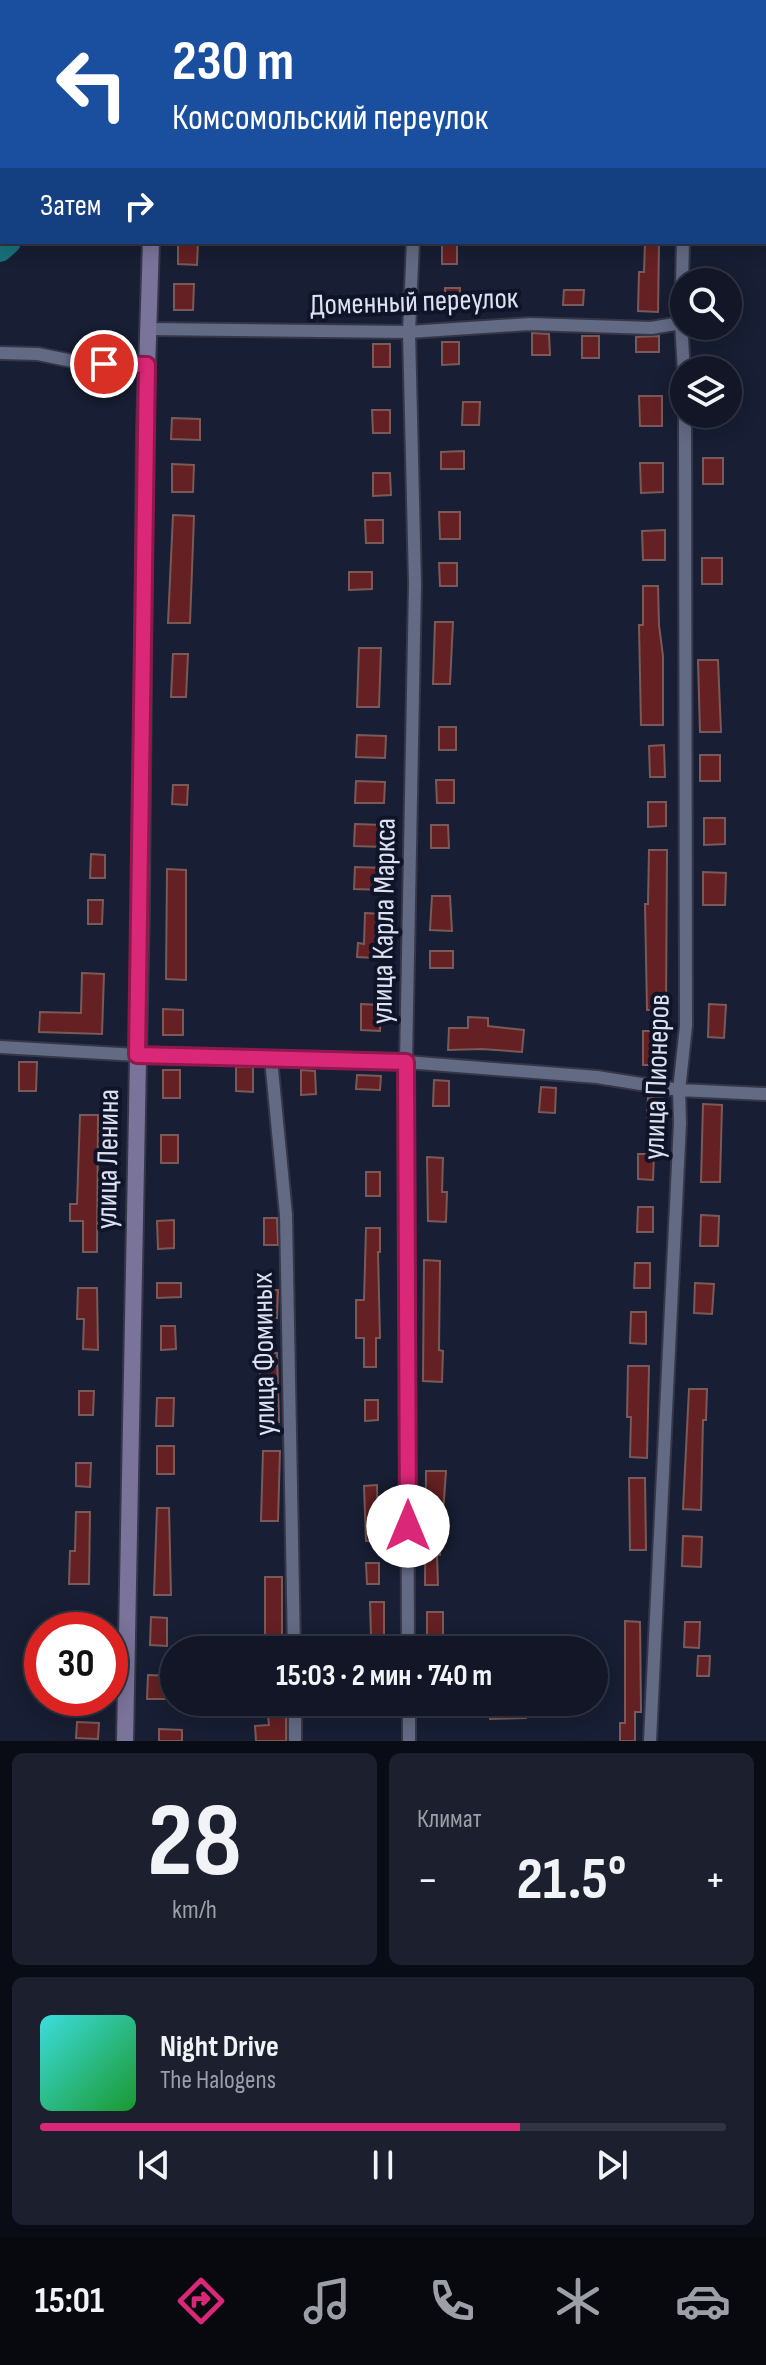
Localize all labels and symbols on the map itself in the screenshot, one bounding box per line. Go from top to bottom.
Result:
street label: Доменный переулок [309,280,519,324]
pin [70,330,138,398]
street label: улица Карла Маркса [364,818,404,1024]
street label: улица Пионеров [636,994,678,1160]
street label: улица Ленина [89,1089,127,1229]
street label: улица Фоминых [245,1272,283,1436]
position arrow [366,1484,450,1568]
speed limit sign: 30 [24,1612,128,1716]

